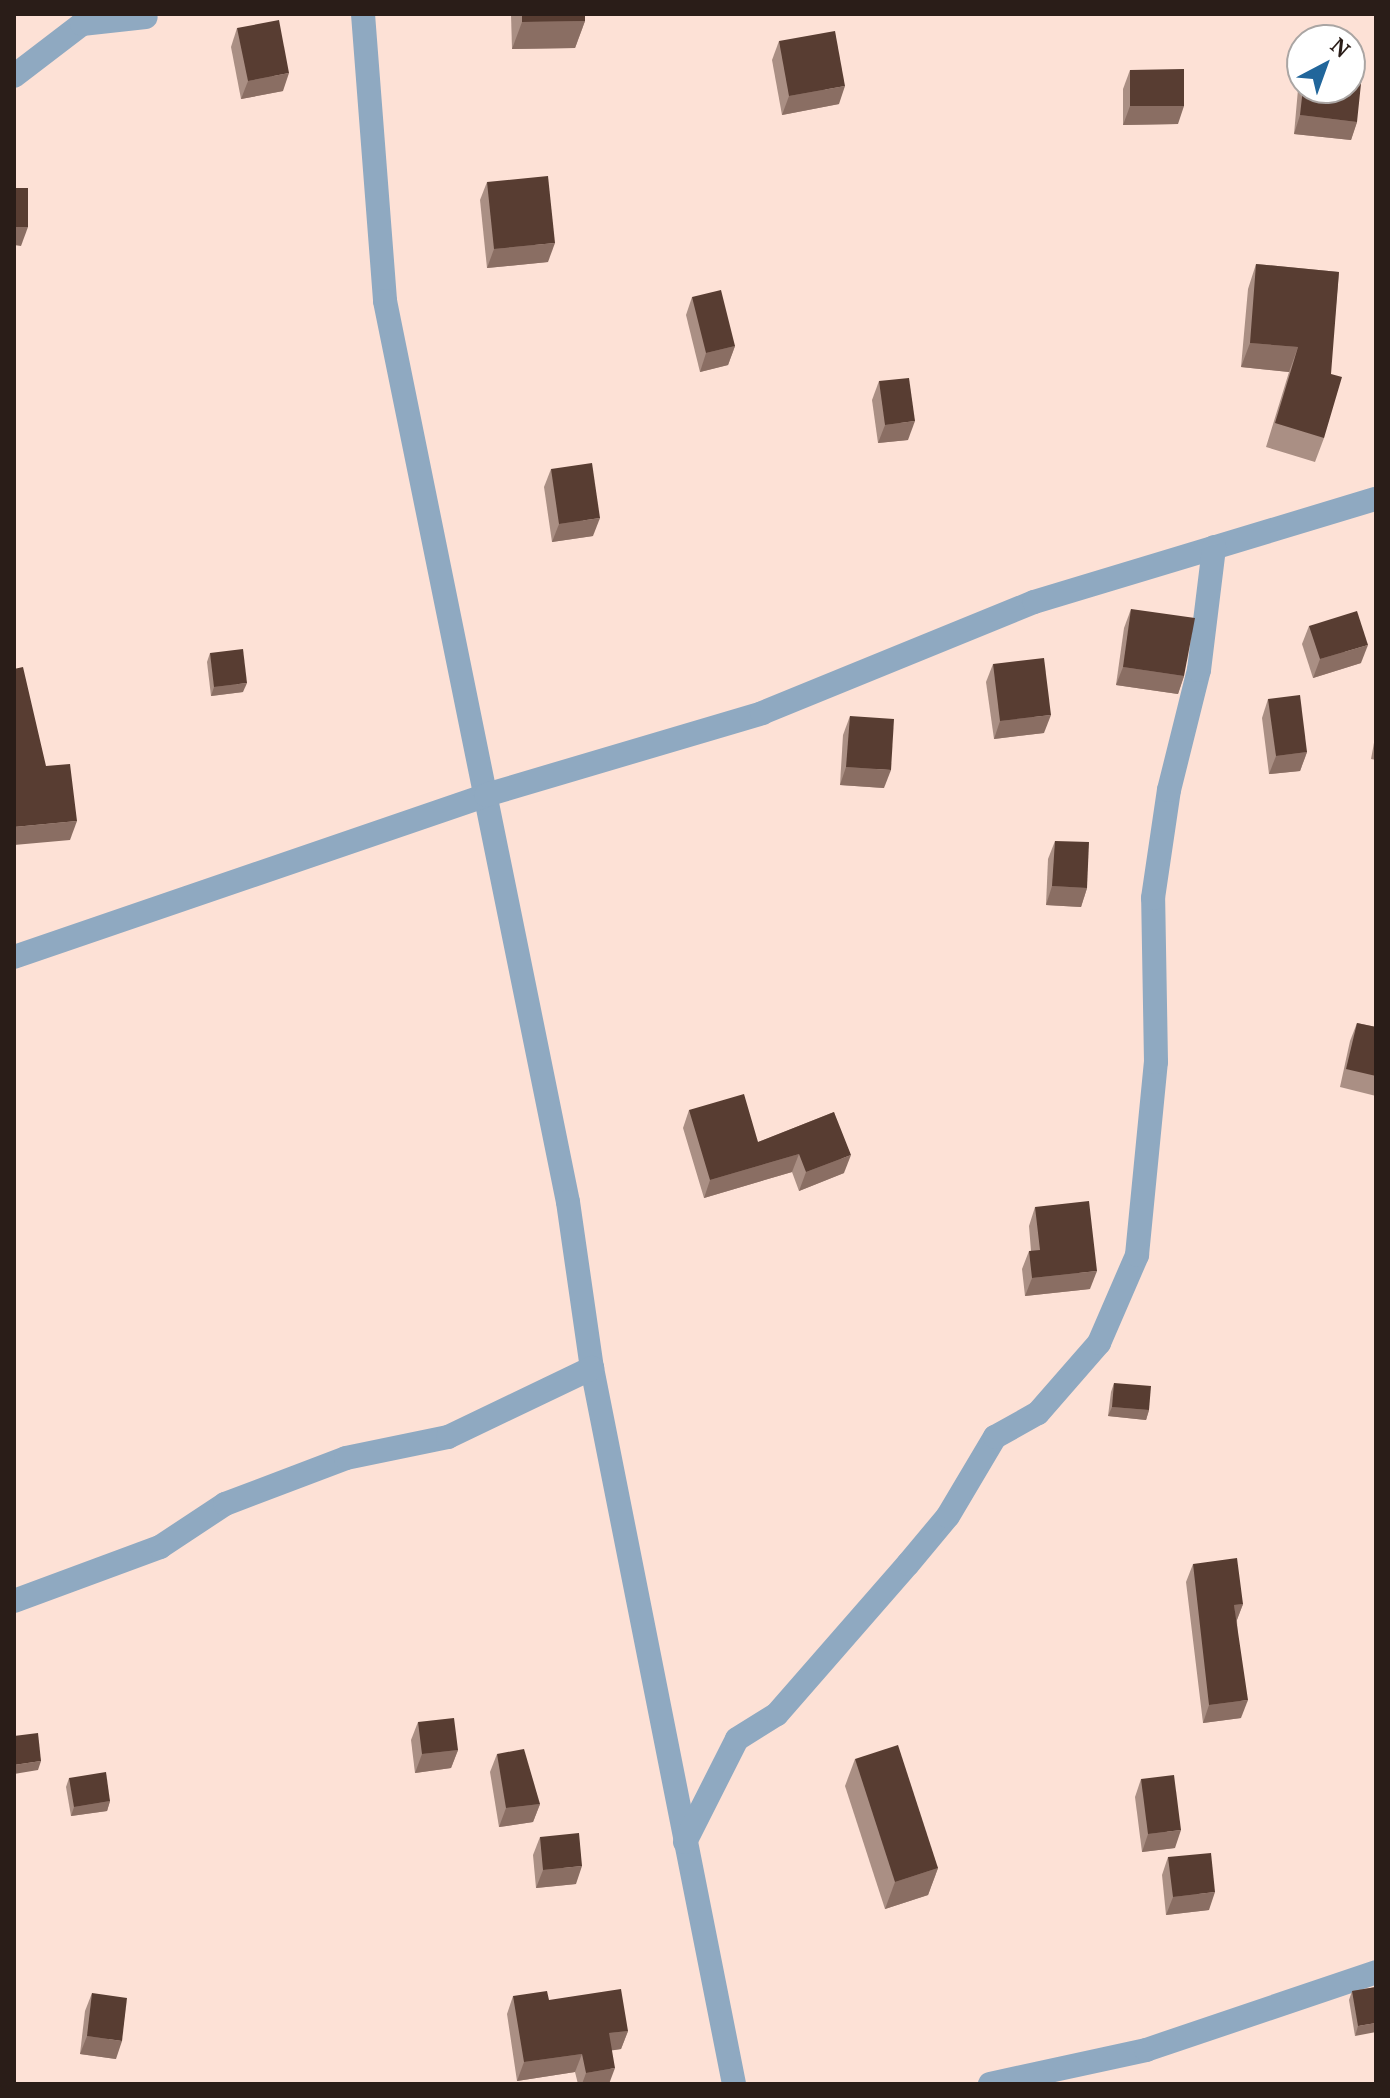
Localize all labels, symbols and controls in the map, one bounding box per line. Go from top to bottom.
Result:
north arrow [1286,24,1366,104]
text: N [1325,31,1357,63]

